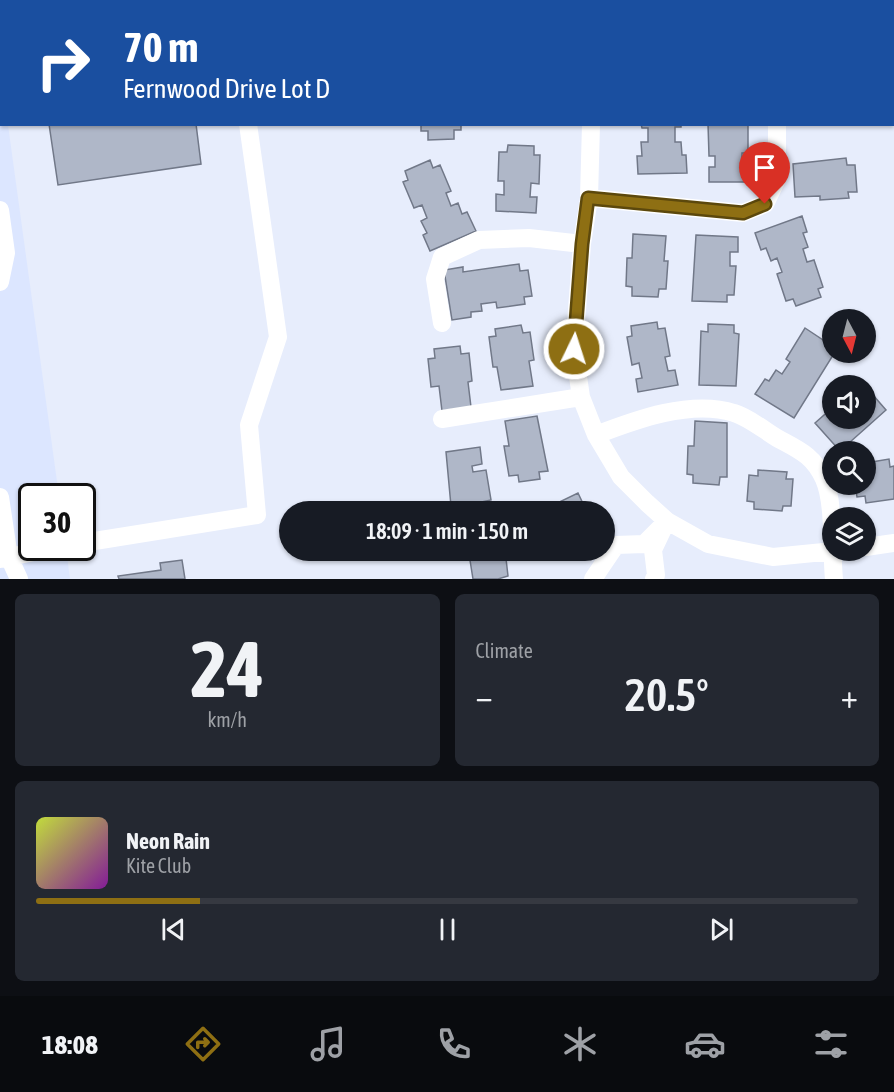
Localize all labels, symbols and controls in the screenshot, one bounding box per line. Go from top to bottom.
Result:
text: 70 m [123,23,198,71]
icon: right [24,24,102,102]
text: Fernwood Drive Lot D [123,73,330,104]
pin [739,142,790,204]
icon: arrive [748,151,781,184]
north arrow [822,309,876,363]
map controls [822,309,876,561]
position arrow [542,317,606,381]
button: sound [822,375,876,429]
button: search [822,441,876,495]
speed limit sign: 30 [18,483,96,561]
button: layers [822,507,876,561]
text: 18:09 · 1 min · 150 m [366,518,528,544]
text: 24 [191,624,264,714]
text: Climate [476,639,533,662]
text: 20.5° [625,669,709,721]
text: − [476,677,493,715]
text: + [841,677,858,715]
text: km/h [207,708,247,731]
text: Neon Rain [126,828,210,854]
text: Kite Club [126,854,191,877]
icon: previous [157,913,190,946]
icon: pause [431,913,464,946]
icon: next [705,913,738,946]
icon: directions [182,1023,224,1065]
icon: music [307,1023,349,1065]
icon: phone [433,1023,475,1065]
icon: climate [559,1023,601,1065]
icon: car [684,1023,726,1065]
icon: filters [810,1023,852,1065]
text: 18:08 [42,1029,98,1060]

